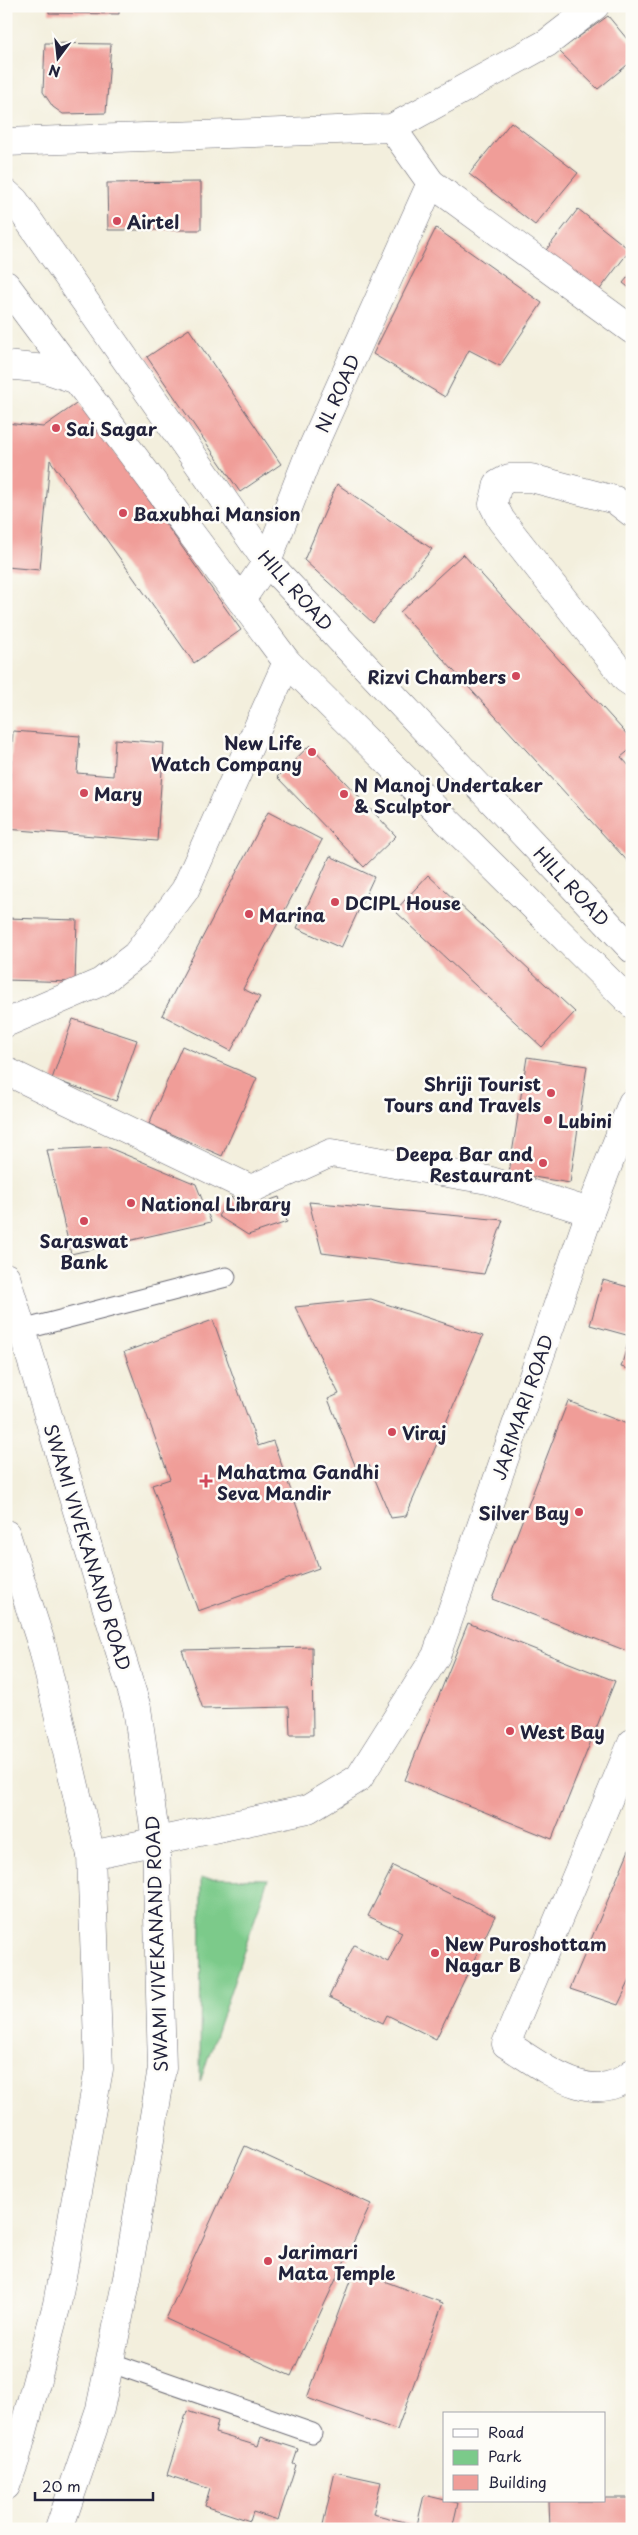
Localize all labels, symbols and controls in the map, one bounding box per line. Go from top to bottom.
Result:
north arrow [32,32,82,82]
text: N [46,59,63,83]
place label: Airtel [127,208,179,235]
marker: Airtel [111,215,123,227]
street label: NL ROAD [308,350,366,436]
place label: Sai Sagar [66,415,158,442]
marker: Sai Sagar [50,422,62,434]
place label: Baxubhai Mansion [133,500,301,527]
marker: Baxubhai Mansion [117,507,129,519]
street label: HILL ROAD [252,544,340,636]
place label: Rizvi Chambers [368,663,506,690]
marker: Rizvi Chambers [510,670,522,682]
place label: New Life Watch Company [151,729,302,777]
marker: New Life Watch Company [306,746,318,758]
place label: N Manoj Undertaker & Sculptor [354,771,543,819]
place label: Mary [94,780,142,807]
marker: Mary [78,787,90,799]
marker: N Manoj Undertaker & Sculptor [338,788,350,800]
street label: HILL ROAD [528,840,616,932]
place label: DCIPL House [345,889,461,916]
marker: DCIPL House [329,896,341,908]
place label: Marina [259,901,326,928]
marker: Marina [243,908,255,920]
place label: Shriji Tourist Tours and Travels [384,1070,541,1118]
marker: Shriji Tourist Tours and Travels [545,1087,557,1099]
place label: Lubini [558,1107,612,1134]
marker: Lubini [542,1114,554,1126]
place label: Deepa Bar and Restaurant [396,1140,533,1188]
marker: Deepa Bar and Restaurant [537,1157,549,1169]
place label: National Library [141,1190,291,1217]
marker: National Library [125,1197,137,1209]
marker: Saraswat Bank [78,1215,90,1227]
place label: Saraswat Bank [40,1227,129,1275]
street label: JARIMARI ROAD [484,1331,560,1483]
place label: Viraj [402,1419,446,1446]
street label: SWAMI VIVEKANAND ROAD [38,1420,138,1674]
marker: Viraj [386,1426,398,1438]
place label: Mahatma Gandhi Seva Mandir [217,1458,379,1506]
marker: Mahatma Gandhi Seva Mandir [199,1474,213,1488]
place label: Silver Bay [479,1499,569,1526]
marker: Silver Bay [573,1506,585,1518]
place label: West Bay [520,1718,605,1745]
marker: West Bay [504,1725,516,1737]
street label: SWAMI VIVEKANAND ROAD [138,1815,174,2073]
place label: New Puroshottam Nagar B [445,1930,607,1978]
marker: New Puroshottam Nagar B [429,1947,441,1959]
place label: Jarimari Mata Temple [278,2238,395,2286]
marker: Jarimari Mata Temple [262,2255,274,2267]
legend [443,2412,606,2502]
text: Road [488,2420,524,2443]
text: Park [488,2444,522,2467]
scale bar [35,2470,152,2502]
text: Building [488,2470,547,2493]
text: 20 m [42,2474,81,2497]

